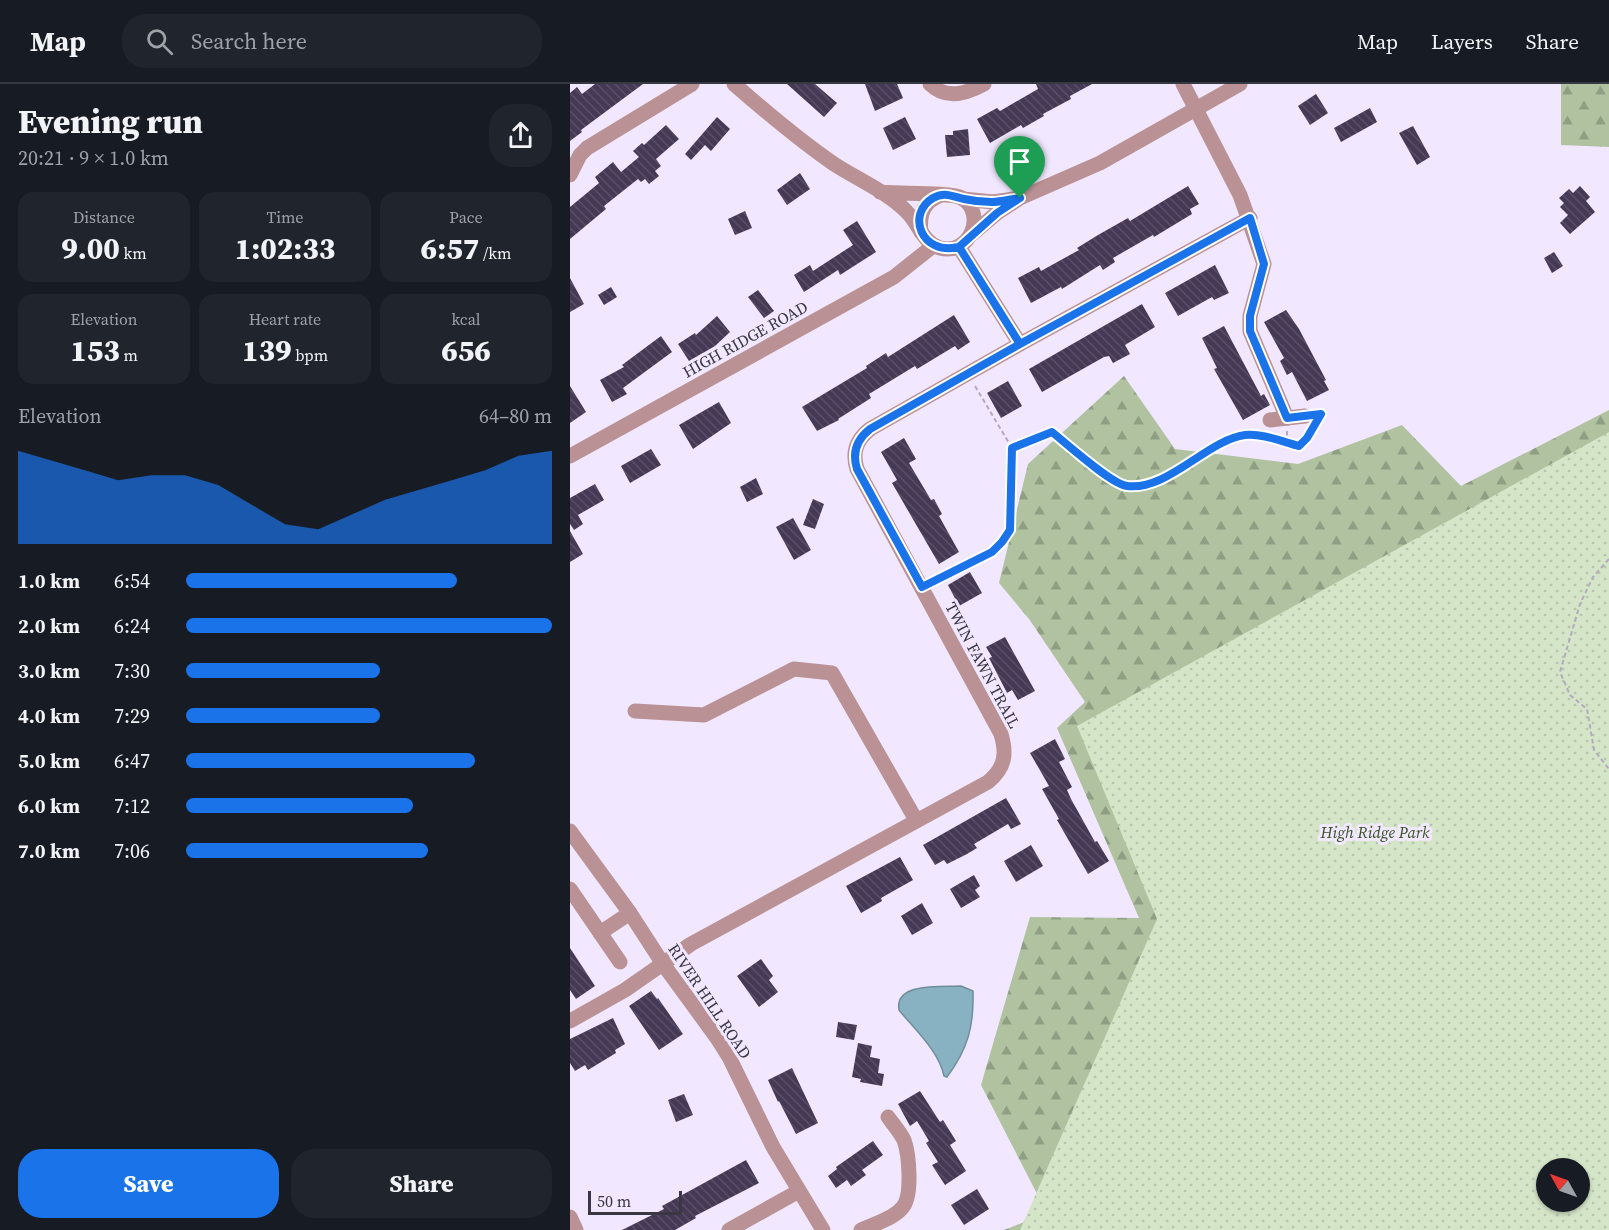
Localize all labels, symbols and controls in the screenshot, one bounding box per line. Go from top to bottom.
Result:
search box [122,14,542,68]
text: Map [30,22,86,60]
icon: search [143,25,176,58]
text: Search here [191,26,307,56]
text: Map [1357,27,1398,56]
text: Layers [1431,27,1493,56]
text: Share [1526,27,1579,56]
text: Evening run [18,99,203,144]
button: share [489,104,552,167]
pin [994,136,1045,198]
text: 20:21 · 9 × 1.0 km [18,144,169,172]
icon: arrive [1003,145,1036,178]
text: Distance [73,206,135,228]
text: Time [266,206,304,228]
text: Pace [449,206,483,228]
text: 9.00 [61,228,120,269]
text: 1:02:33 [235,228,335,269]
text: 6:57 [421,228,479,269]
text: km [120,242,147,264]
text: /km [479,242,511,264]
street label: HIGH RIDGE ROAD [679,295,811,383]
text: Elevation [71,308,137,330]
text: Heart rate [249,308,321,330]
text: kcal [451,308,481,330]
text: 153 [70,330,120,371]
text: 139 [242,330,292,371]
text: 656 [441,330,491,371]
text: m [120,344,138,366]
text: bpm [292,344,328,366]
text: Elevation [18,402,102,430]
text: 64–80 m [479,402,552,430]
text: 1.0 km [18,567,80,595]
text: 6:54 [114,567,150,595]
street label: TWIN FAWN TRAIL [940,598,1026,732]
text: 2.0 km [18,612,80,640]
text: 6:24 [114,612,150,640]
text: 3.0 km [18,657,80,685]
text: 7:30 [114,657,150,685]
text: 4.0 km [18,702,80,730]
text: 7:29 [114,702,150,730]
text: 5.0 km [18,747,80,775]
text: 6:47 [114,747,150,775]
text: 6.0 km [18,792,80,820]
text: 7:12 [114,792,150,820]
park label: High Ridge Park [1320,821,1430,843]
text: 7.0 km [18,837,80,865]
text: 7:06 [114,837,150,865]
street label: RIVER HILL ROAD [663,939,757,1063]
button: Save [18,1149,279,1218]
button: Share [291,1149,552,1218]
north arrow [1536,1158,1590,1212]
map controls [1536,1158,1590,1212]
scale bar [588,1188,682,1216]
text: 50 m [597,1190,631,1212]

